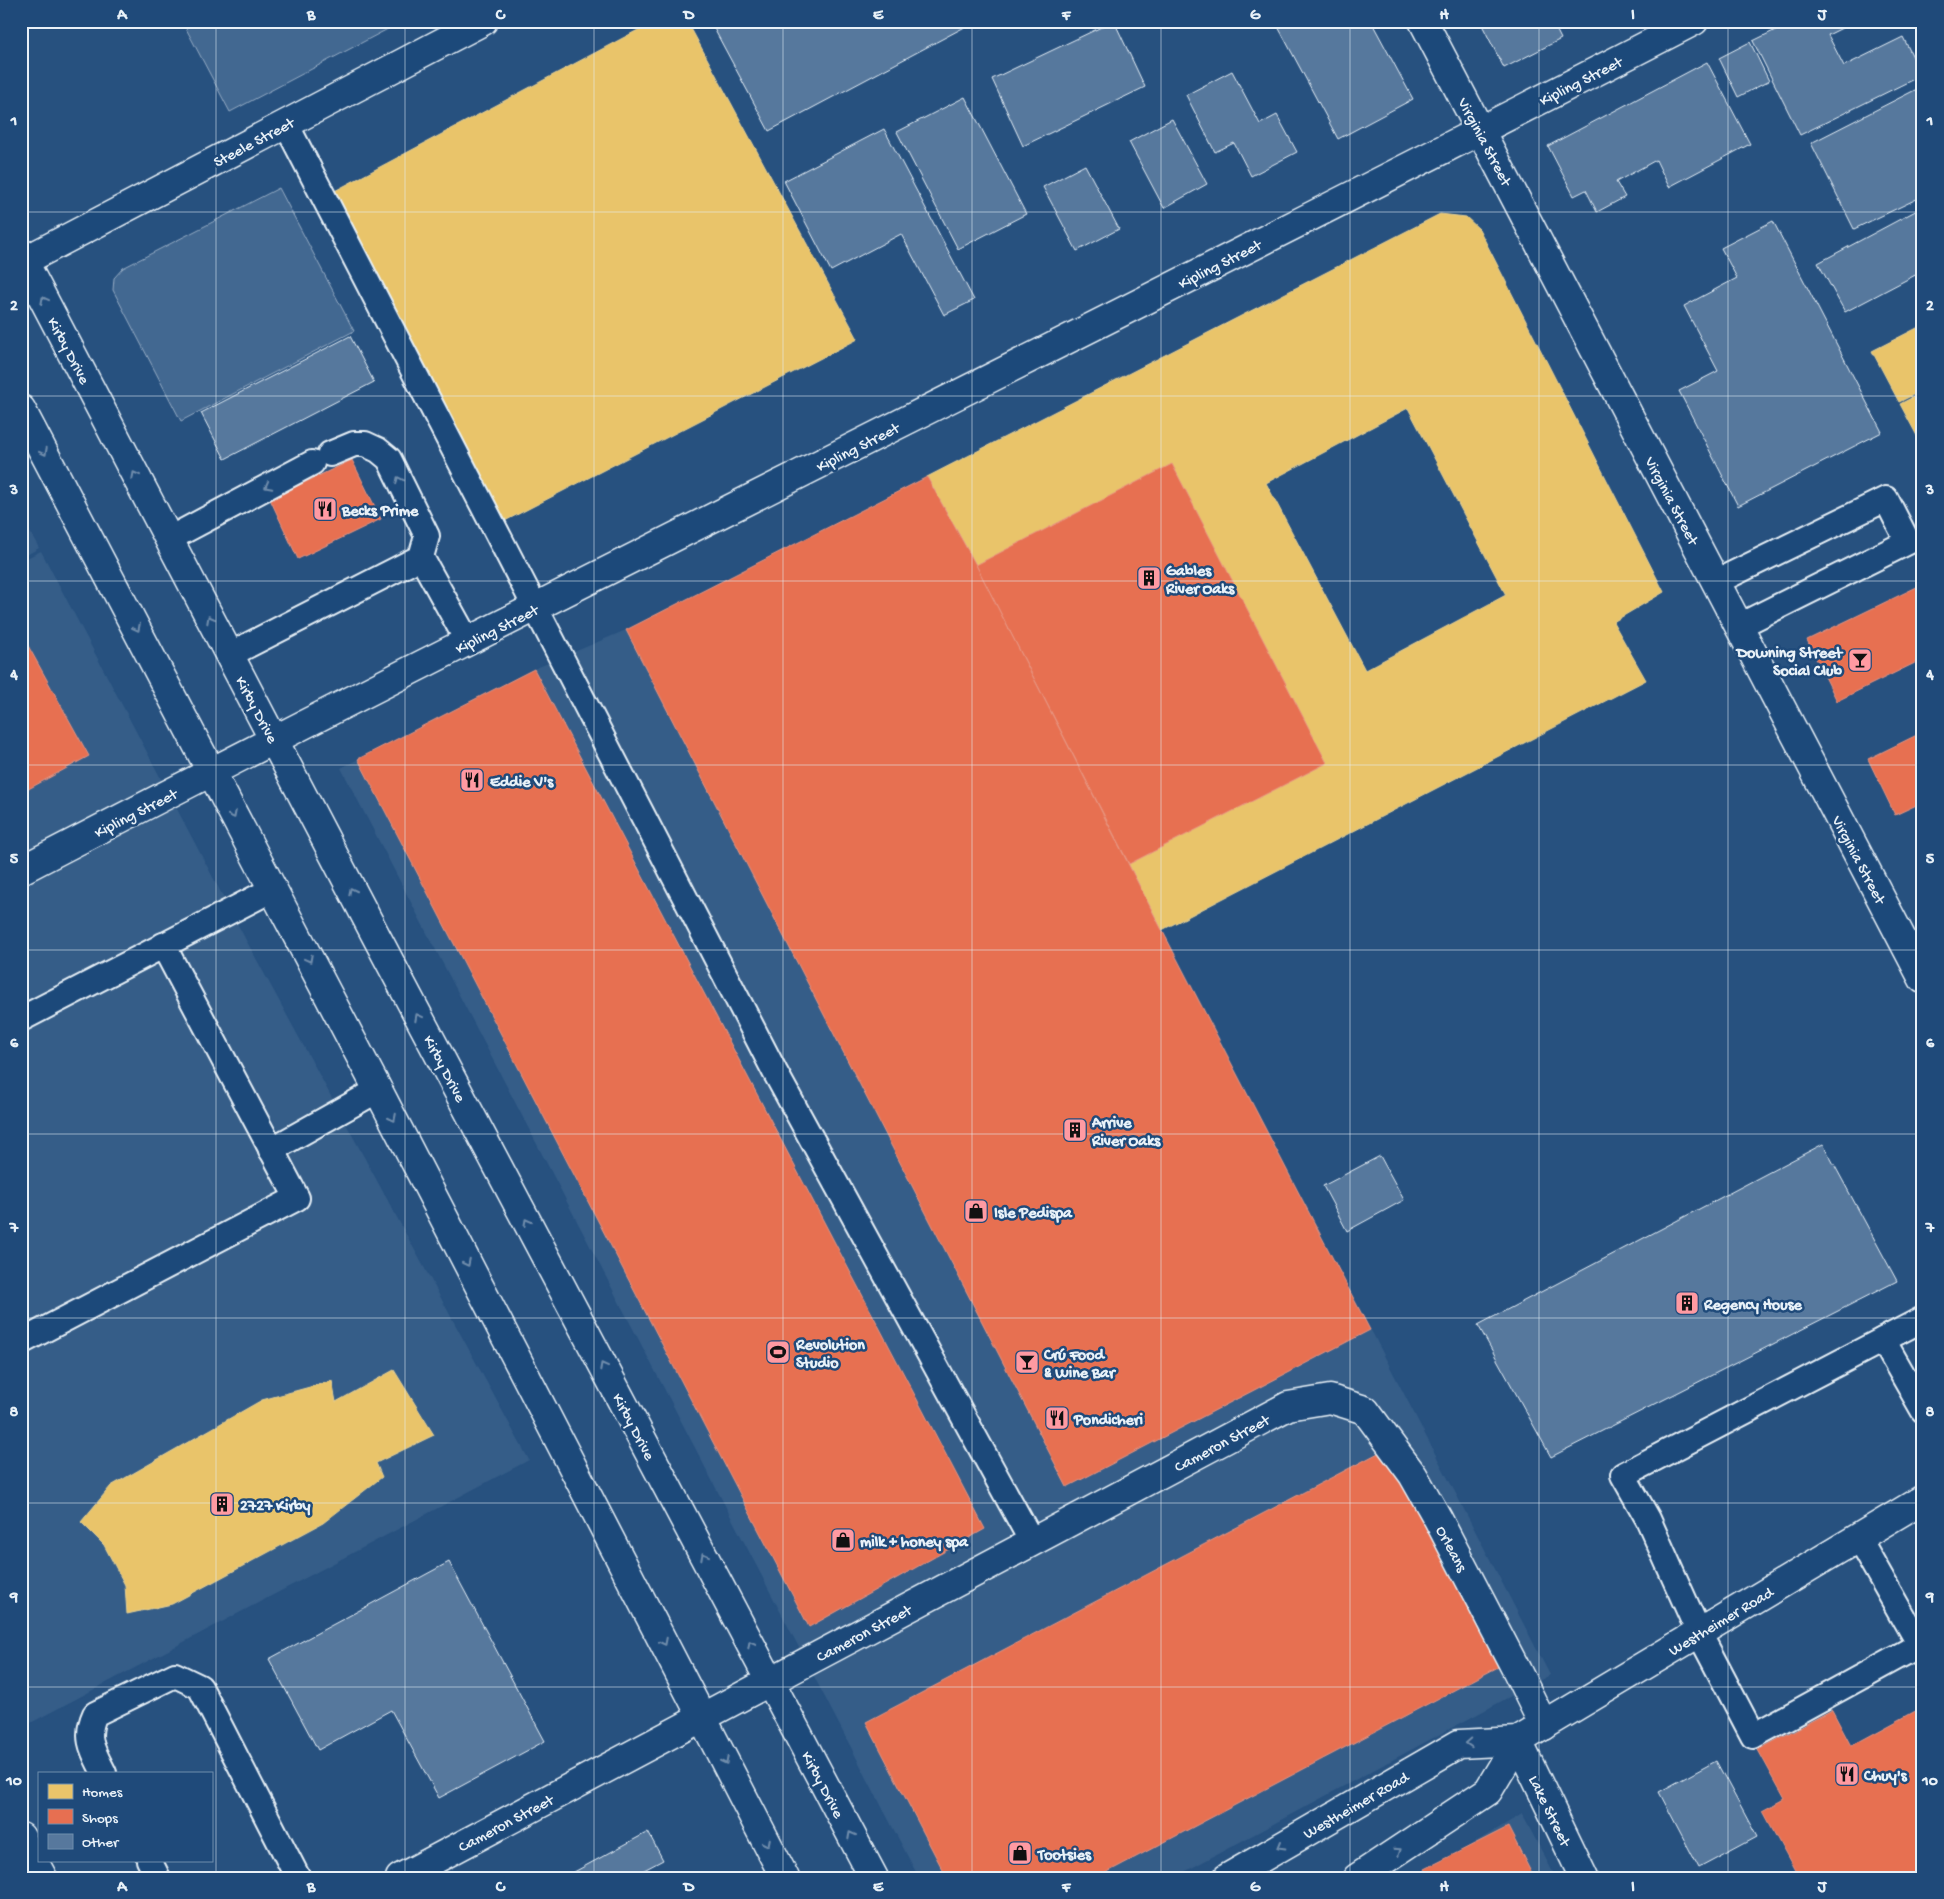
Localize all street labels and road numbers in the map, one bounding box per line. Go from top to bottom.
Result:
street label: Kipling Street [1537,53,1627,112]
street label: Virginia Street [1451,94,1515,191]
street label: Steele Street [211,114,300,173]
street label: Kipling Street [1176,236,1266,295]
street label: Kirby Drive [41,315,93,389]
street label: Kipling Street [814,419,904,478]
street label: Virginia Street [1638,453,1702,550]
street label: Kipling Street [453,601,543,660]
street label: Kirby Drive [229,674,281,748]
street label: Kipling Street [92,785,182,844]
street label: Virginia Street [1825,812,1889,909]
street label: Kirby Drive [417,1033,469,1107]
street label: Kirby Drive [606,1391,658,1465]
street label: Cameron Street [1172,1411,1275,1478]
street label: Orleans [1430,1523,1470,1577]
street label: Westheimer Road [1666,1583,1779,1662]
street label: Cameron Street [814,1601,917,1668]
street label: Kirby Drive [795,1749,847,1823]
street label: Westheimer Road [1301,1768,1414,1845]
street label: Lake Street [1523,1773,1574,1851]
street label: Cameron Street [456,1791,559,1858]

